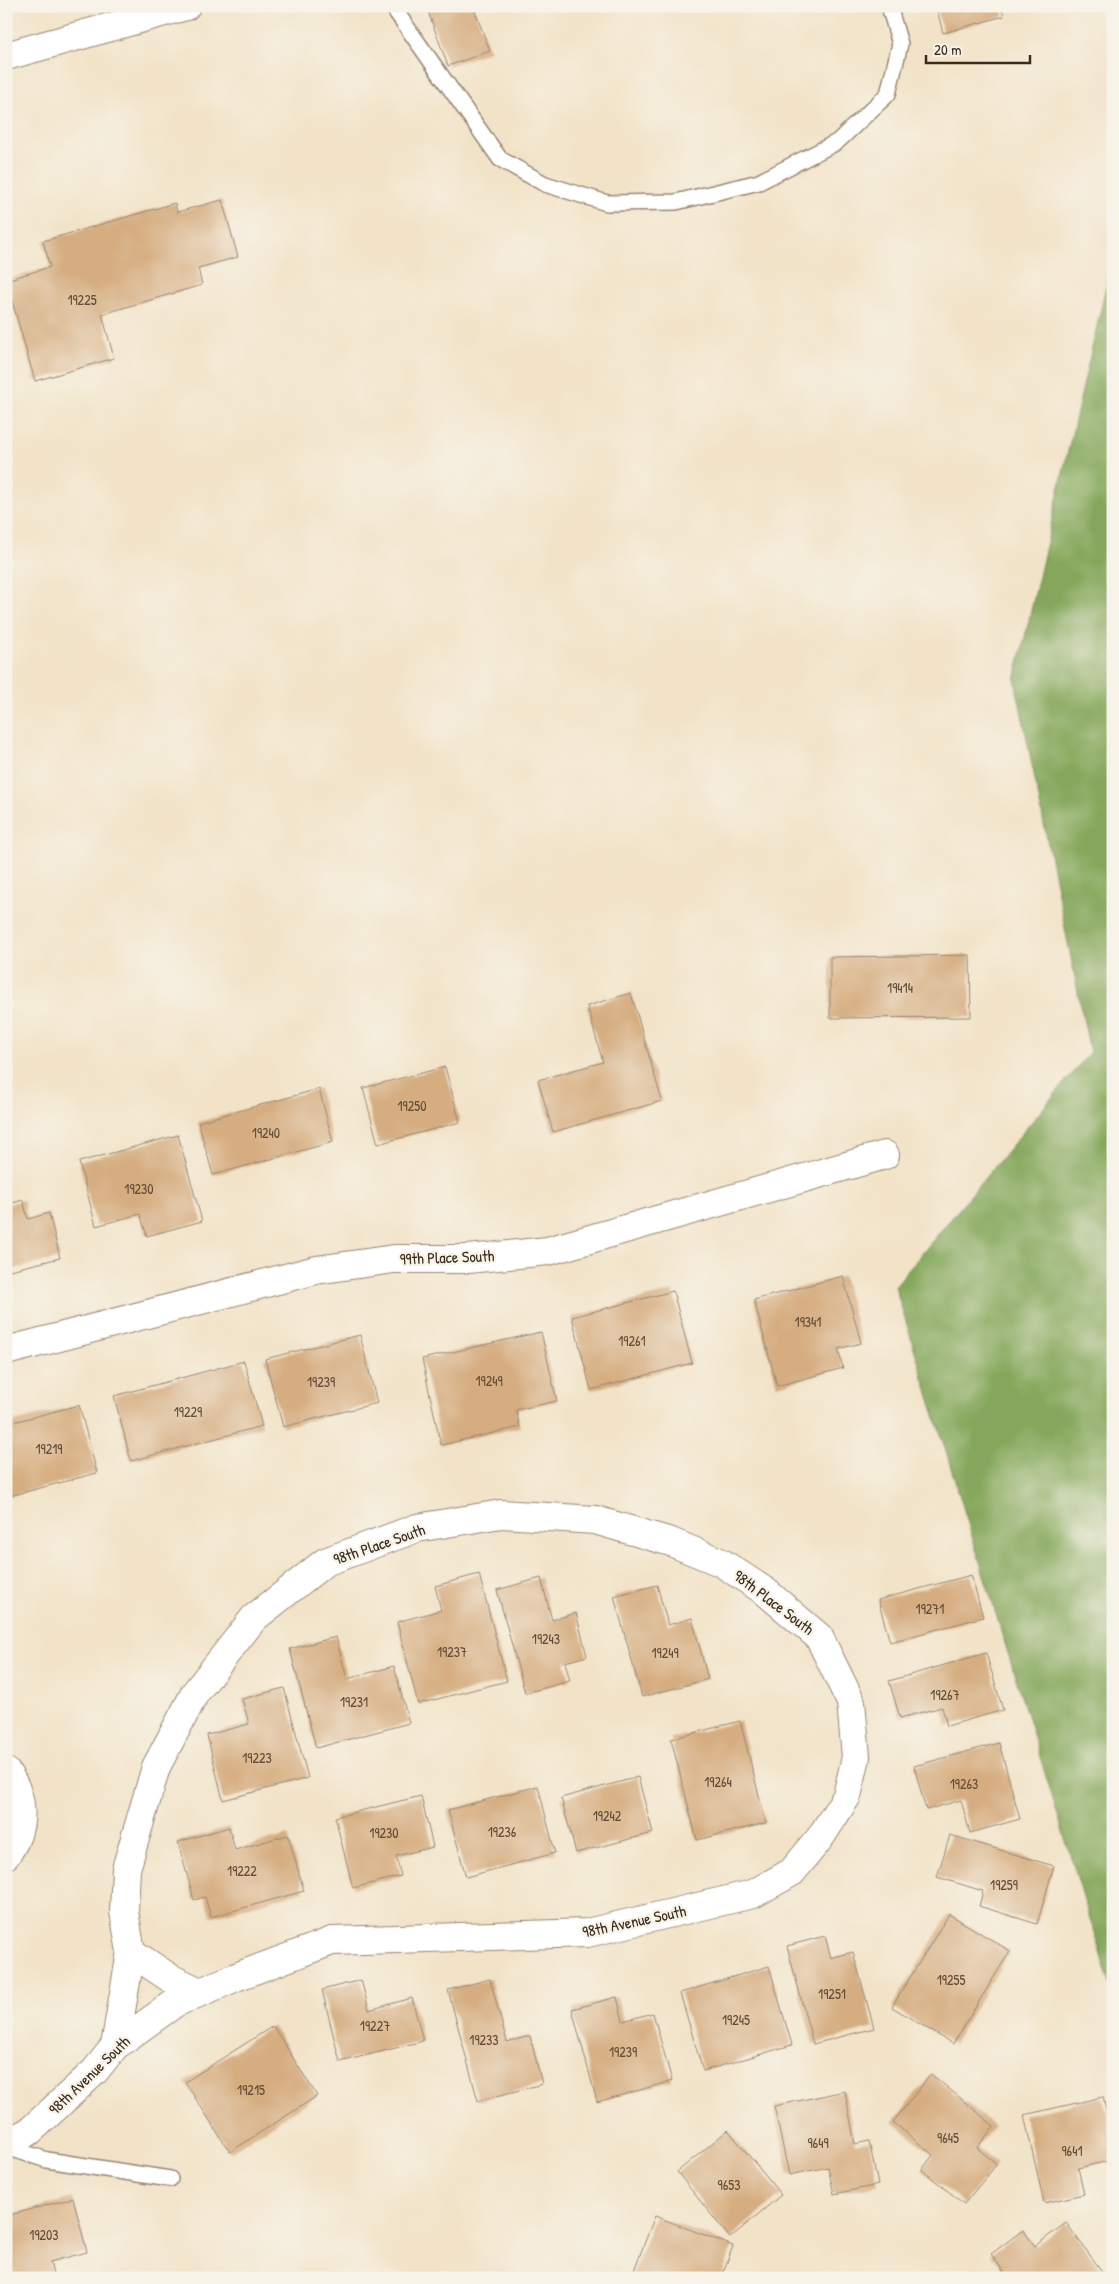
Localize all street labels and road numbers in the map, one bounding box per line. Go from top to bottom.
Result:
street label: 99th Place South [399,1244,495,1270]
street label: 98th Place South [330,1518,428,1570]
street label: 98th Place South [729,1564,819,1640]
street label: 98th Avenue South [580,1899,688,1943]
street label: 98th Avenue South [43,2030,135,2120]

